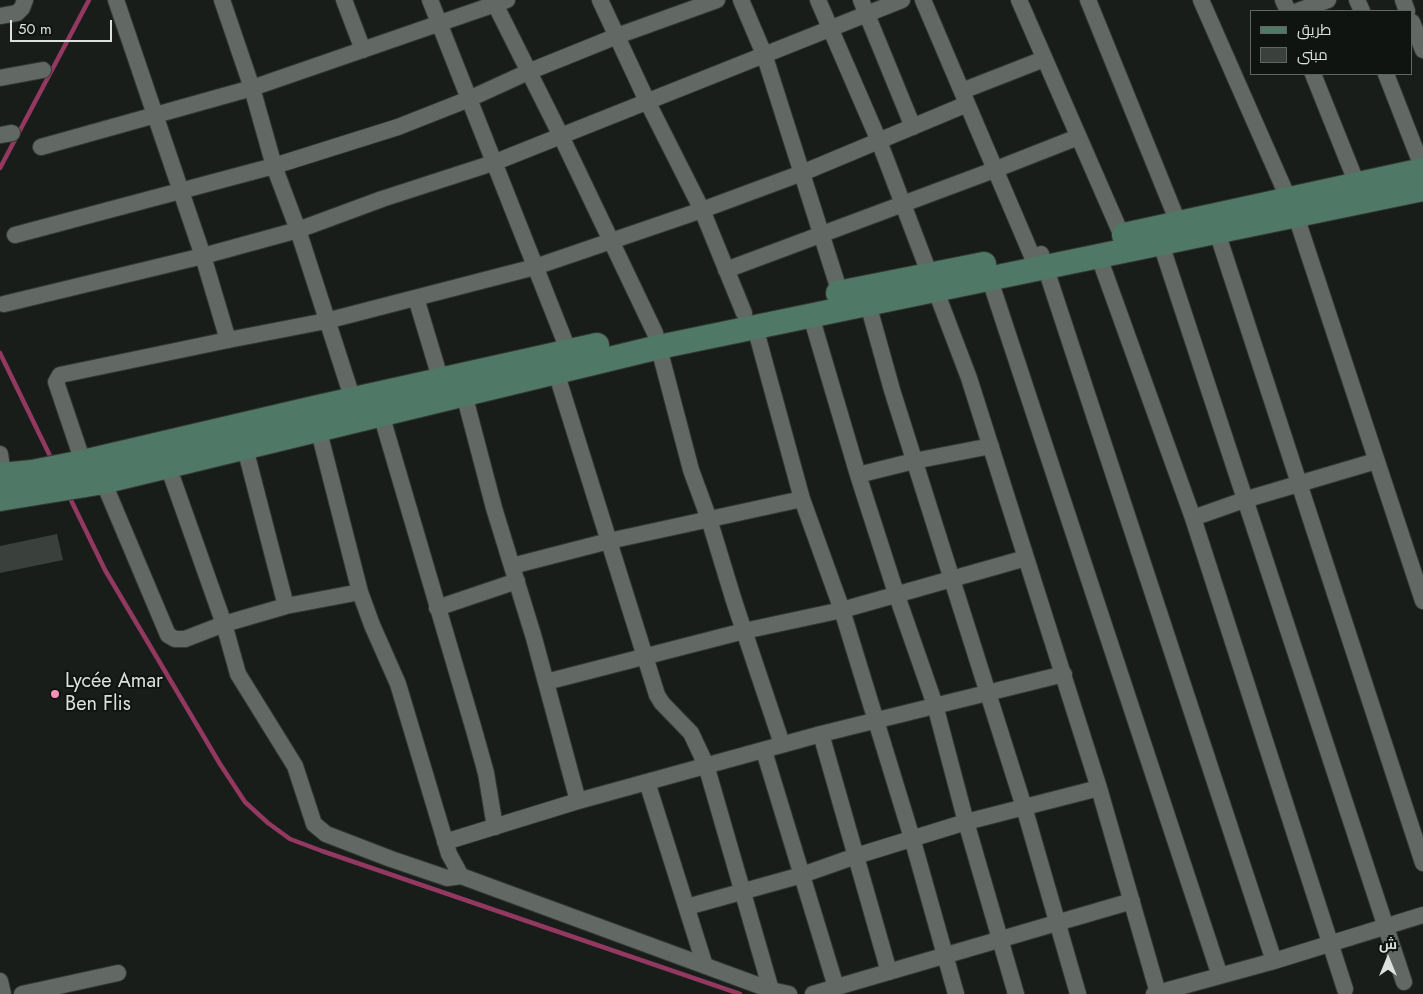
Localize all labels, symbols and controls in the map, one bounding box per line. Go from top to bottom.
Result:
scale bar [12,10,115,42]
legend [1250,10,1413,75]
text: 50 m [18,18,52,40]
text: طريق [1297,19,1331,41]
text: مبنى [1297,44,1328,66]
place label: Lycée Amar Ben Flis [65,670,163,717]
marker: Lycée Amar Ben Flis [49,688,61,700]
north arrow [1363,934,1413,984]
text: ش [1379,934,1397,954]

